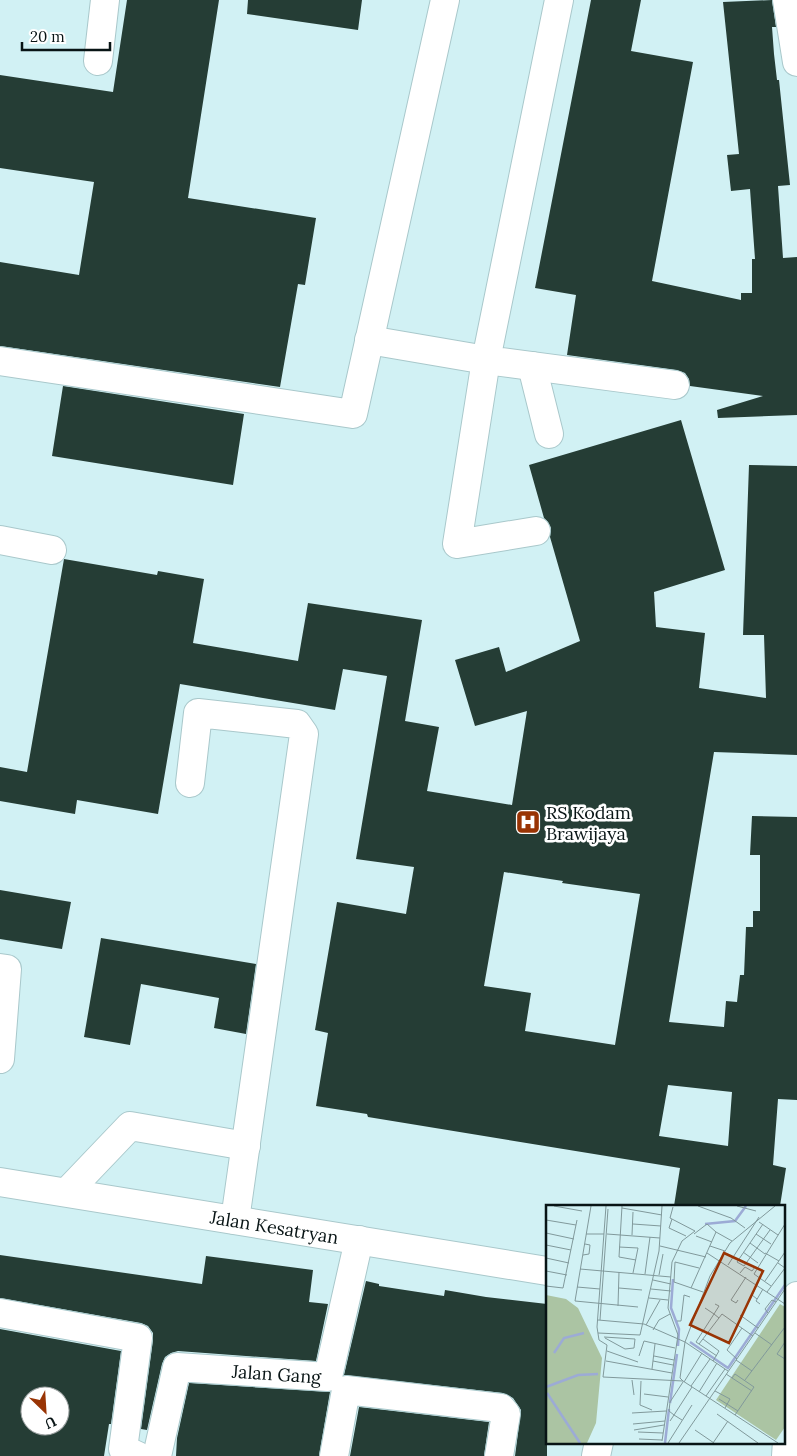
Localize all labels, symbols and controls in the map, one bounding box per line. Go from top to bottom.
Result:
scale bar [22,20,110,52]
text: 20 m [30,27,65,46]
place label: RS Kodam Brawijaya [546,801,631,845]
hospital icon: RS Kodam Brawijaya [515,809,541,835]
street label: Jalan Kesatryan [208,1205,340,1248]
inset map [546,1205,784,1444]
street label: Jalan Gang [230,1359,323,1388]
north arrow [20,1386,70,1436]
text: U [42,1412,59,1433]

